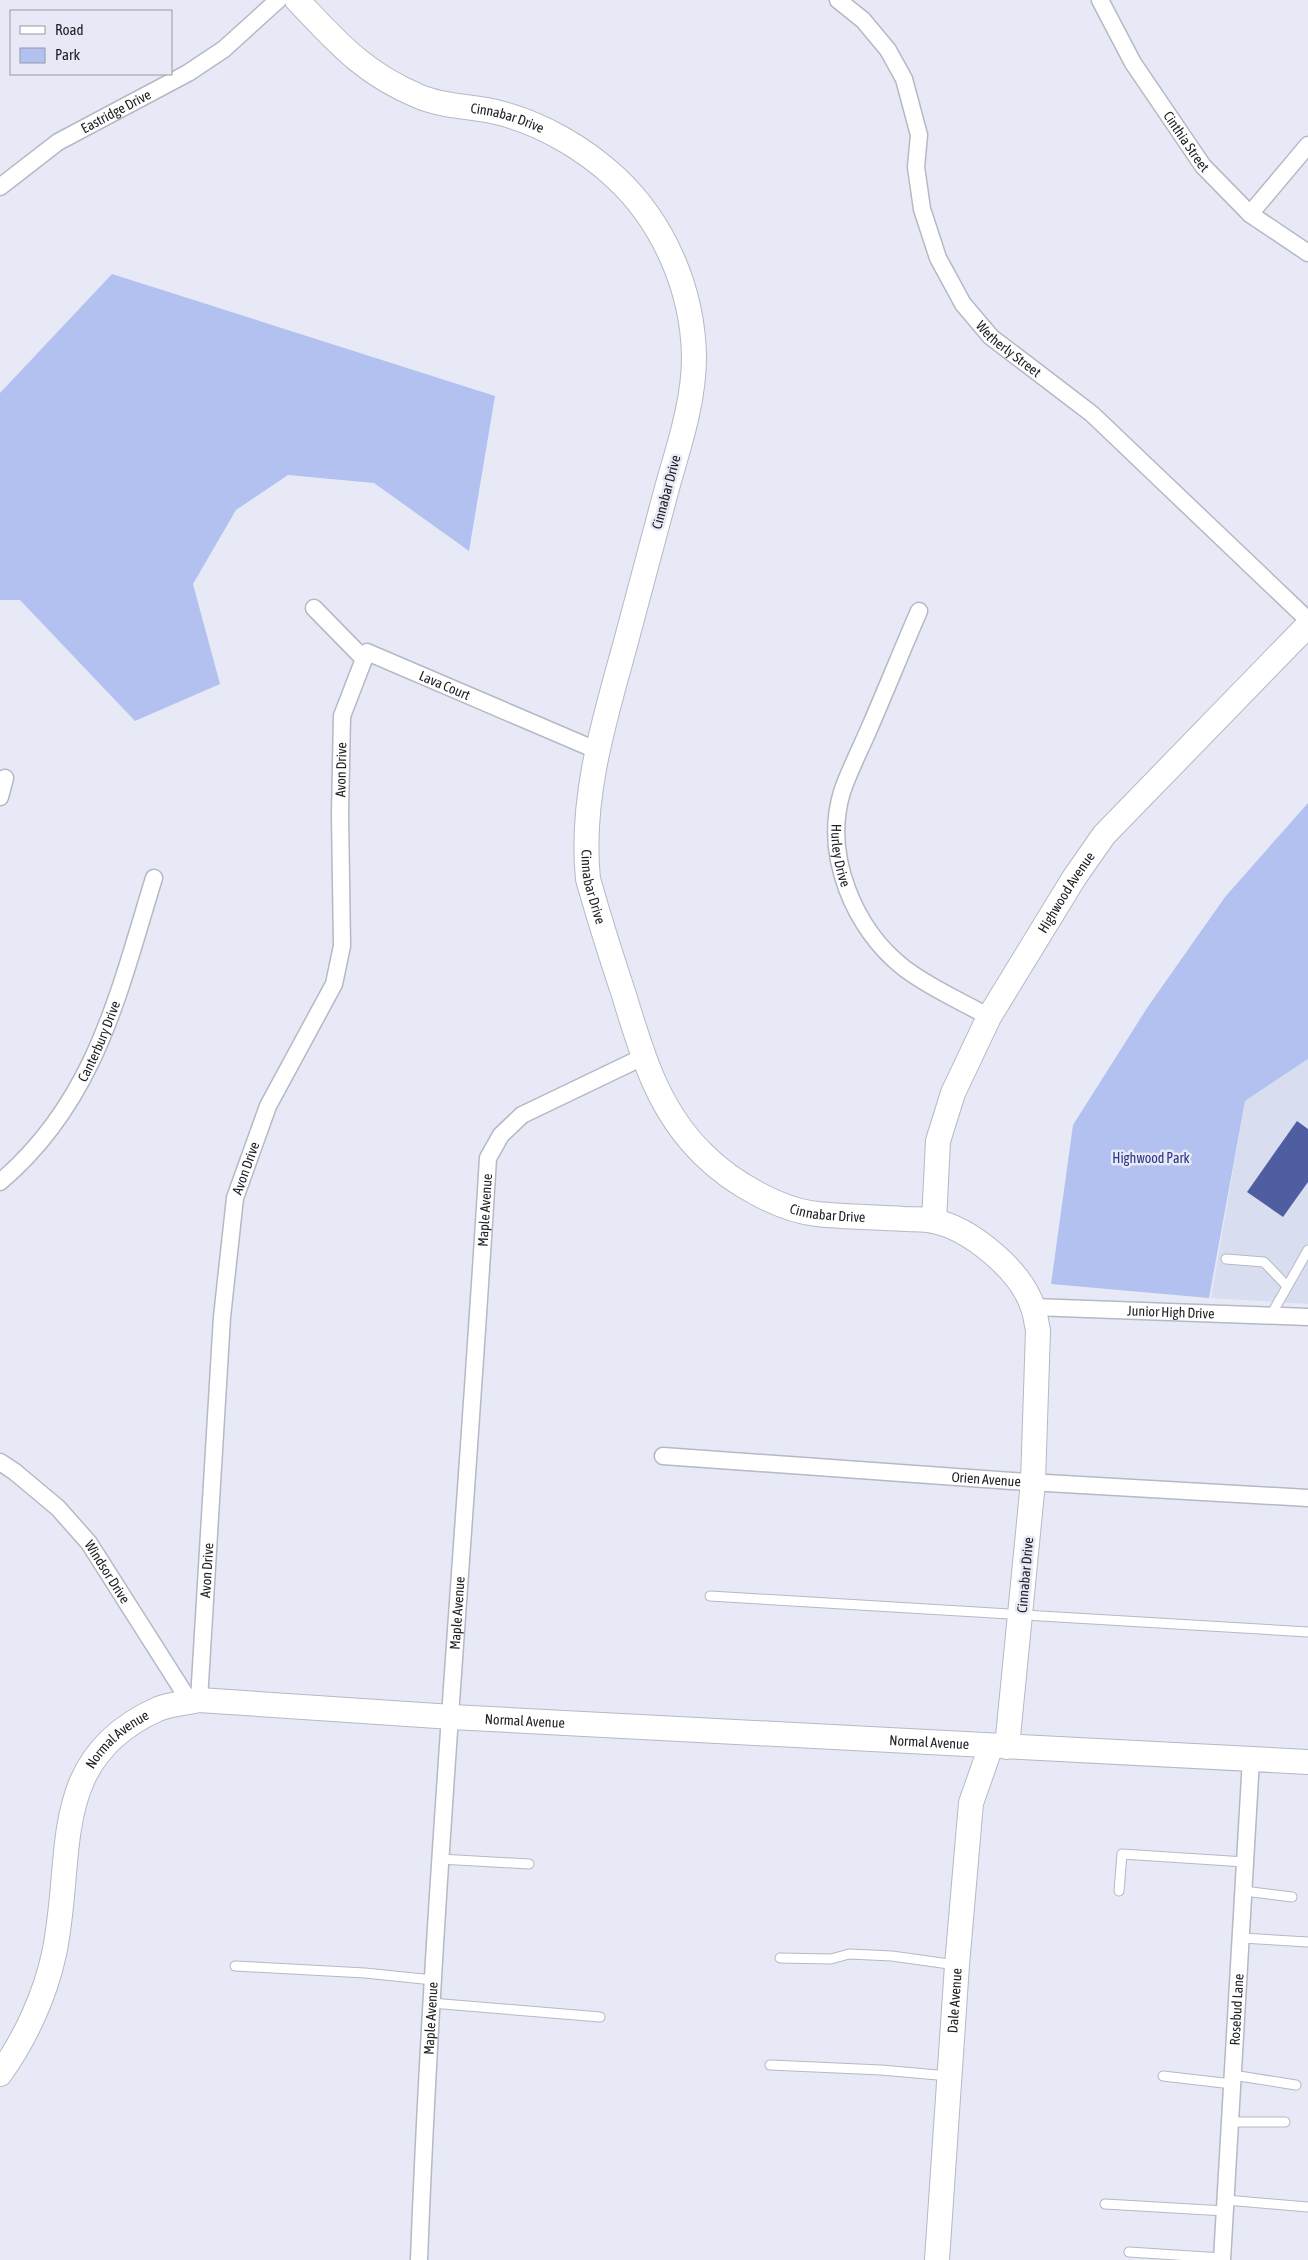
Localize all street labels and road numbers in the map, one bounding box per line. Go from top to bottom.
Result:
street label: Eastridge Drive [78,86,154,136]
street label: Cinnabar Drive [470,100,547,136]
street label: Cinthia Street [1160,108,1212,175]
street label: Wetherly Street [973,318,1044,380]
street label: Cinnabar Drive [648,453,684,531]
street label: Lava Court [417,667,473,703]
street label: Avon Drive [332,742,349,797]
street label: Hurley Drive [828,824,854,889]
street label: Cinnabar Drive [578,849,609,926]
street label: Highwood Avenue [1034,849,1098,936]
street label: Canterbury Drive [74,999,123,1084]
street label: Avon Drive [229,1140,262,1197]
street label: Maple Avenue [475,1173,495,1247]
street label: Cinnabar Drive [788,1200,866,1225]
street label: Junior High Drive [1127,1302,1215,1322]
street label: Orien Avenue [951,1469,1021,1489]
street label: Cinnabar Drive [1014,1536,1036,1614]
street label: Windsor Drive [81,1537,133,1606]
street label: Avon Drive [197,1542,216,1598]
street label: Maple Avenue [447,1576,468,1650]
street label: Normal Avenue [82,1707,151,1771]
street label: Normal Avenue [484,1711,565,1731]
street label: Normal Avenue [889,1732,970,1752]
street label: Dale Avenue [944,1968,965,2034]
street label: Rosebud Lane [1226,1973,1247,2046]
street label: Maple Avenue [421,1981,441,2055]

